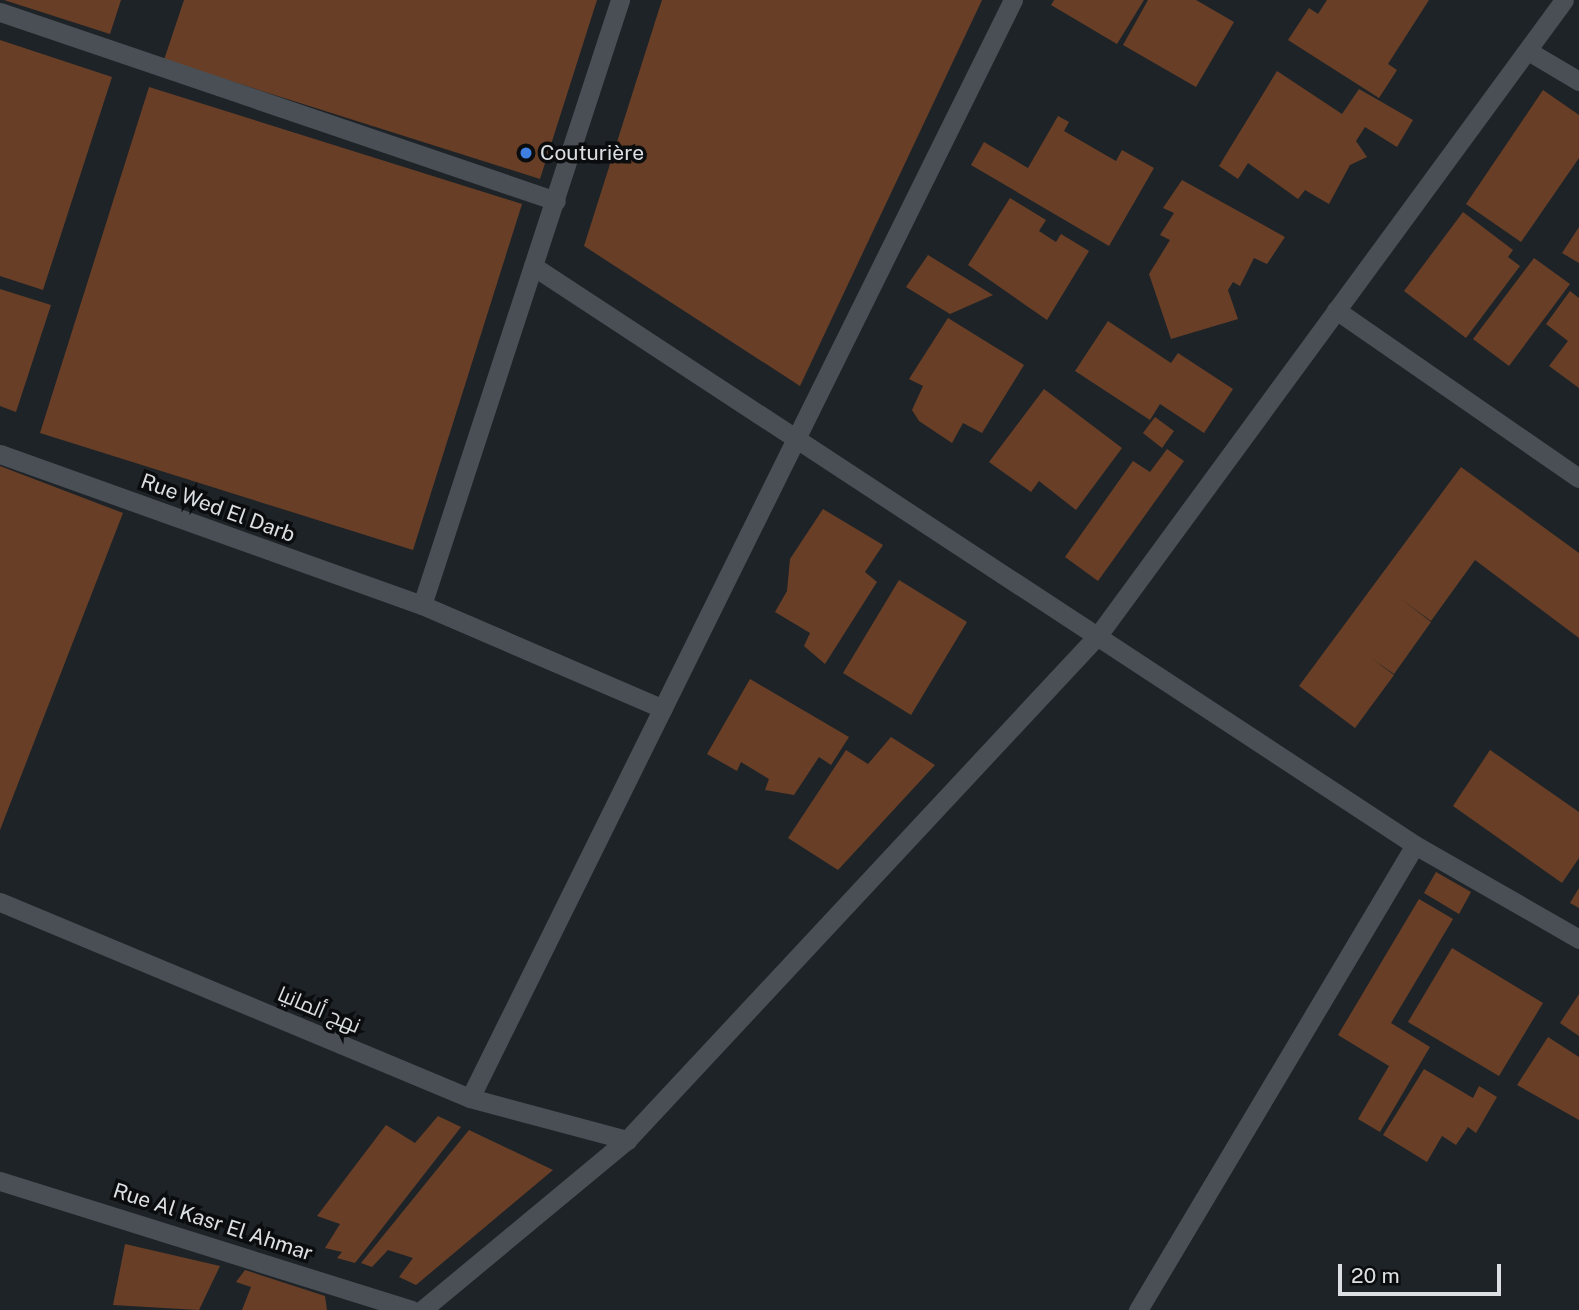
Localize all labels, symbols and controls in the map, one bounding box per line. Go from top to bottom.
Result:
place label: Couturière [540,140,644,166]
marker: Couturière [518,145,534,161]
street label: Rue Wed El Darb [137,468,299,548]
street label: نهج ألمانيا [274,981,364,1039]
street label: Rue Al Kasr El Ahmar [110,1178,316,1266]
scale bar [1341,1250,1504,1294]
text: 20 m [1351,1263,1400,1288]

